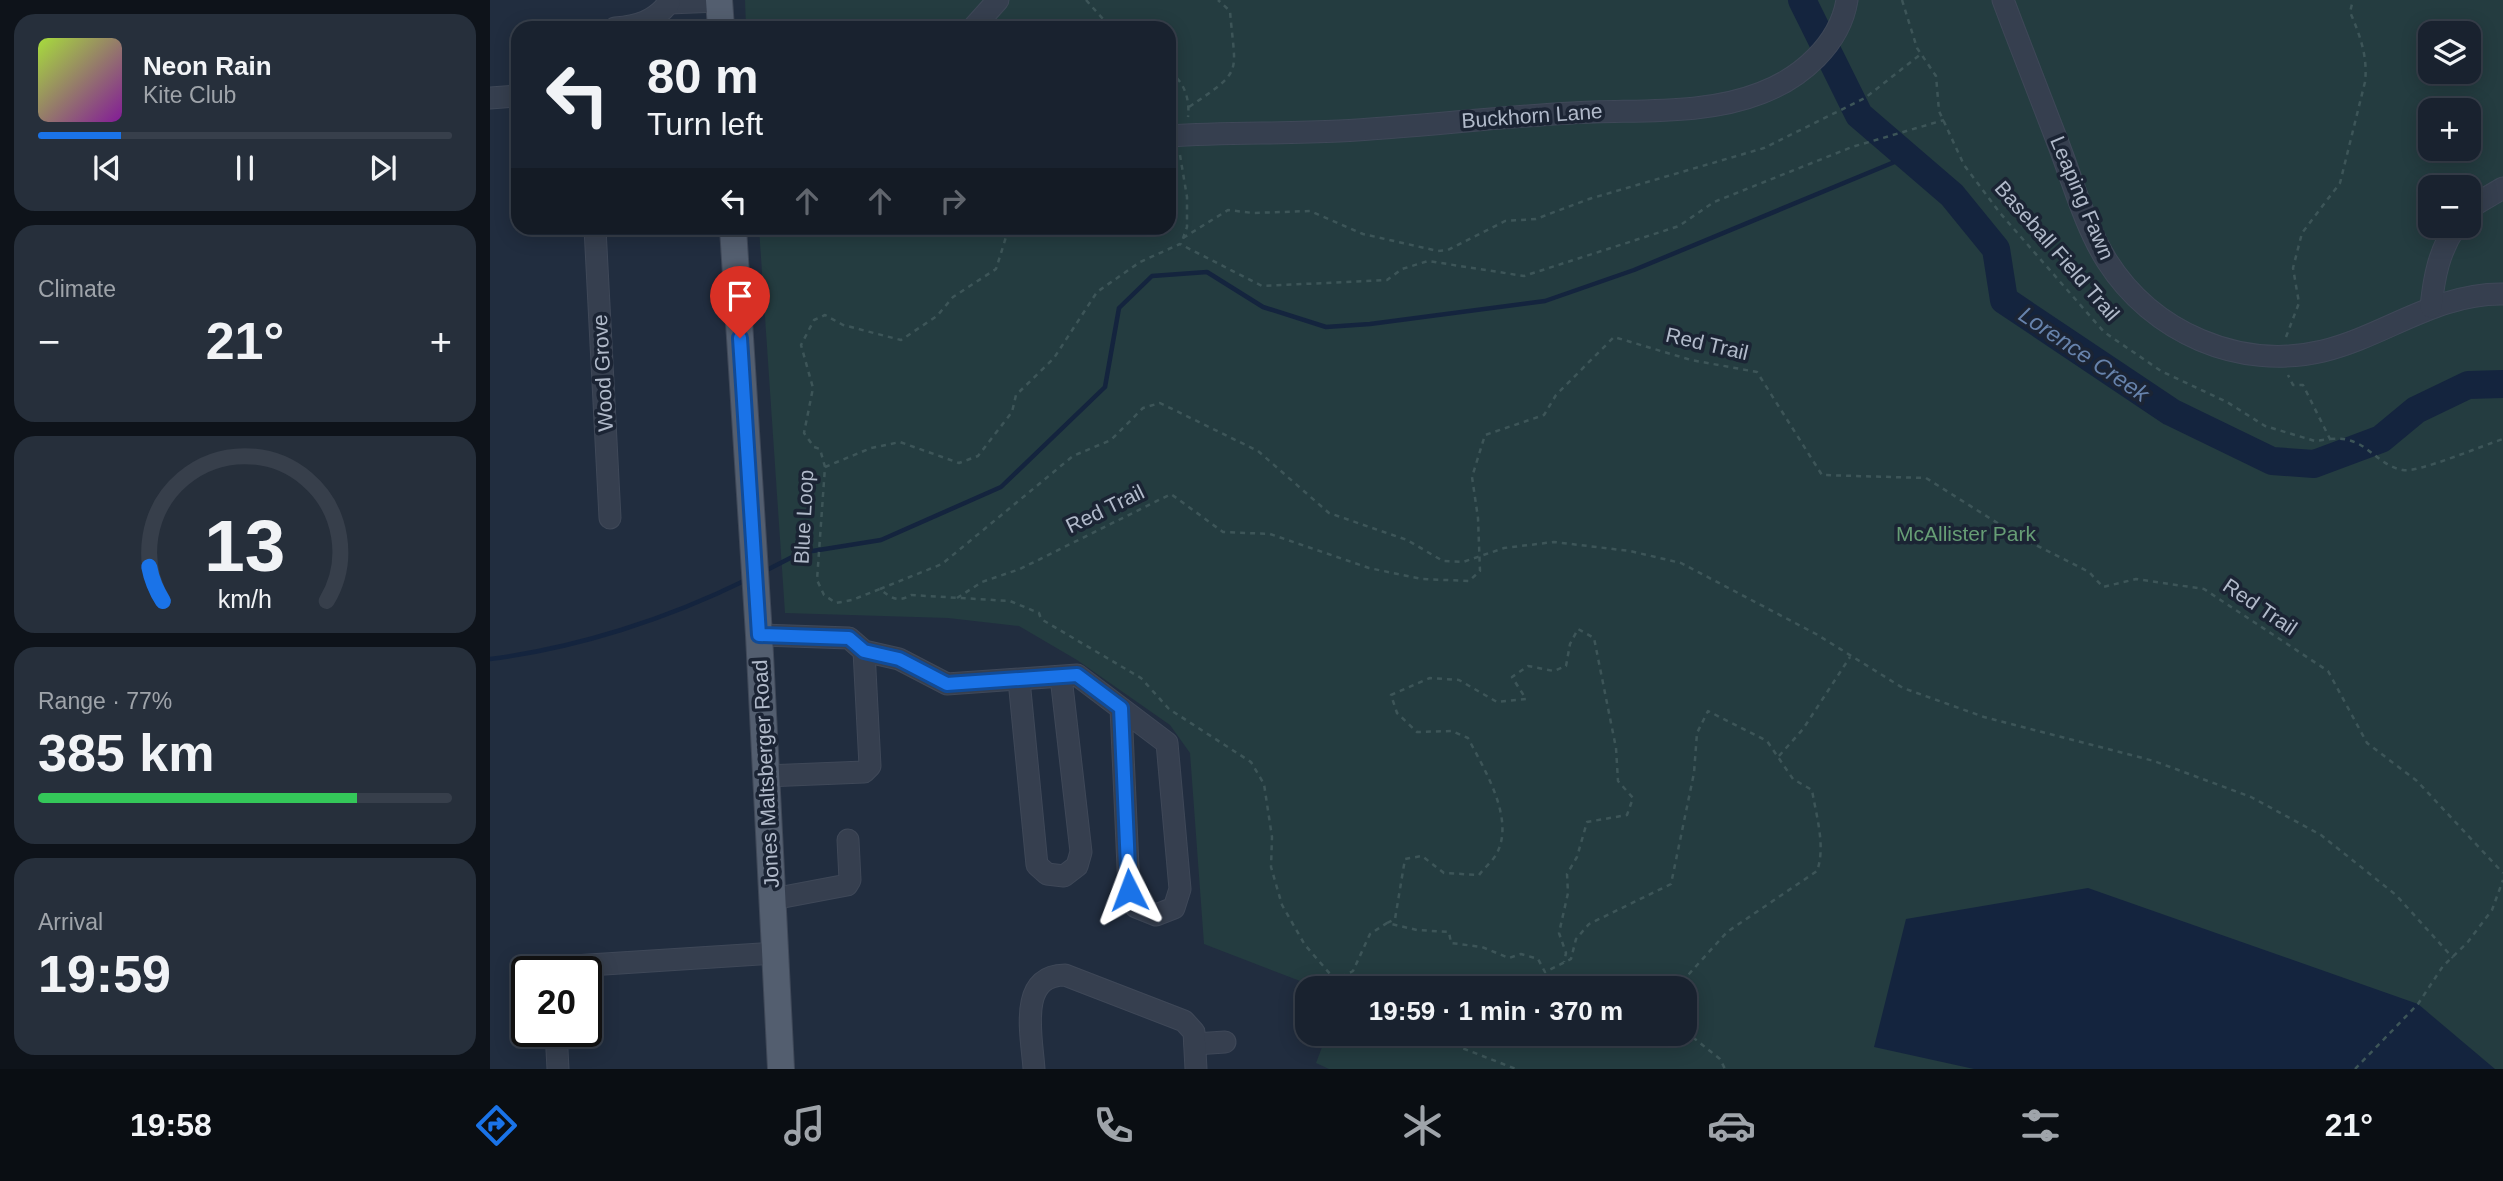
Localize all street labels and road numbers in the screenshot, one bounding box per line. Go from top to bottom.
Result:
street label: Buckhorn Lane [1461,99,1603,132]
street label: Leaping Fawn [2046,133,2119,263]
street label: Baseball Field Trail [1990,176,2124,325]
street label: Wood Grove [588,314,617,432]
street label: Red Trail [1664,323,1751,364]
street label: Blue Loop [790,469,817,565]
street label: Red Trail [1062,480,1148,537]
street label: Red Trail [2219,574,2302,640]
street label: Jones Maltsberger Road [748,659,783,889]

